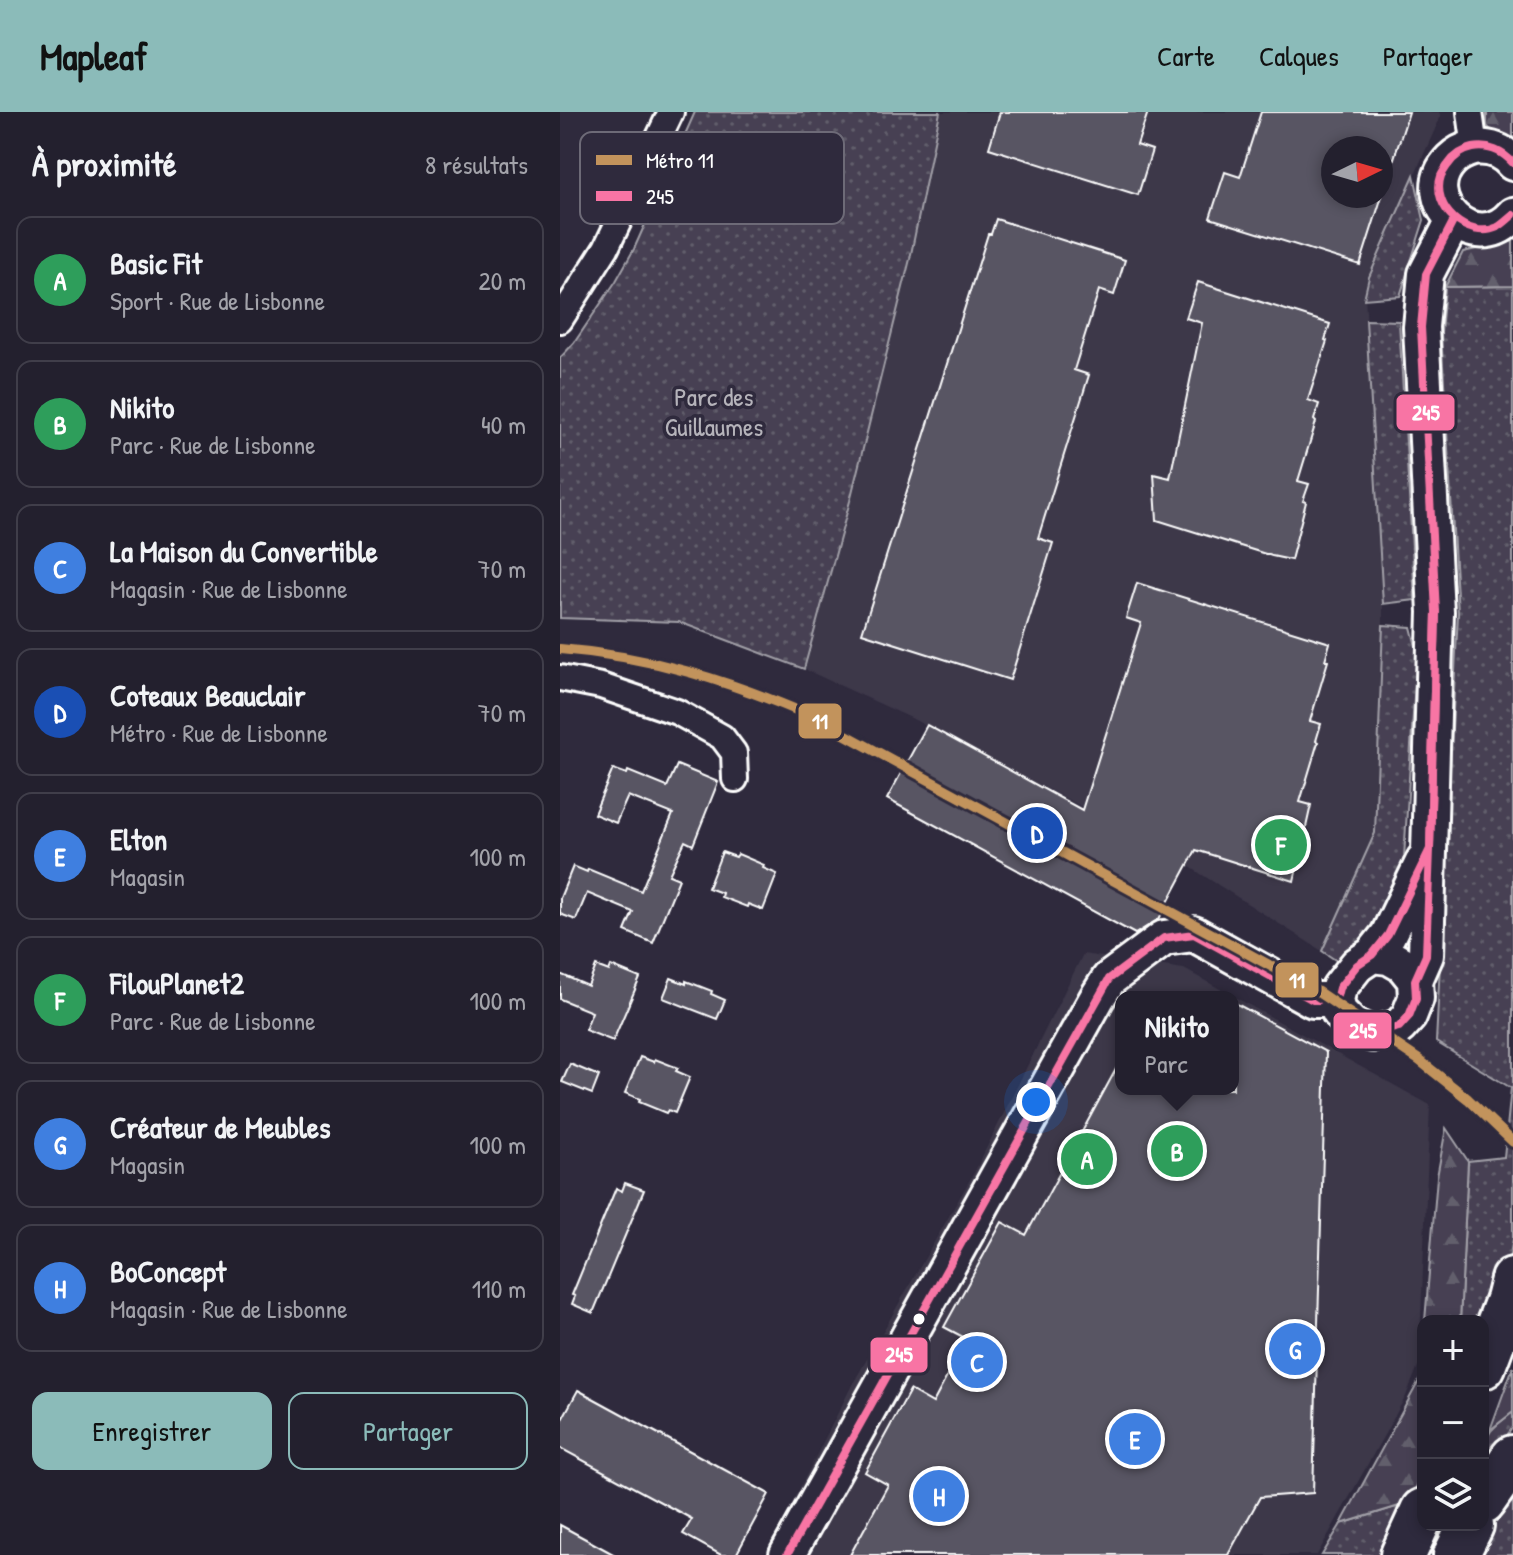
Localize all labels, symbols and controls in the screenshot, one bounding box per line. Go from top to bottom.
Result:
text: Mapleaf [40,30,148,82]
text: Carte [1157,37,1215,75]
text: Calques [1259,37,1339,75]
text: Partager [1383,37,1473,75]
legend [580,132,844,224]
north arrow [1321,136,1393,208]
text: À proximité [32,141,177,187]
text: Métro 11 [646,145,714,175]
text: 8 résultats [425,147,528,182]
text: 245 [646,181,674,211]
text: Basic Fit [110,243,202,283]
text: A [54,263,66,298]
text: 20 m [479,263,526,298]
text: Sport · Rue de Lisbonne [110,283,325,318]
park label: Parc des Guillaumes [665,379,763,444]
text: Nikito [110,387,174,427]
line badge: 245 [1395,393,1456,432]
text: 245 [1412,397,1441,427]
text: B [53,407,67,442]
text: 40 m [481,407,526,442]
text: Parc · Rue de Lisbonne [110,427,316,462]
text: La Maison du Convertible [110,531,378,571]
text: C [53,551,67,586]
text: 70 m [478,551,526,586]
text: Magasin · Rue de Lisbonne [110,571,348,606]
text: Coteaux Beauclair [110,675,305,715]
text: D [54,695,66,730]
text: 70 m [478,695,526,730]
line badge: 11 [797,702,843,740]
text: 11 [812,706,828,736]
text: Métro · Rue de Lisbonne [110,715,328,750]
pin: D [1011,803,1063,863]
pin: F [1255,815,1307,875]
text: Elton [110,819,167,859]
text: E [54,839,66,874]
text: 100 m [470,839,526,874]
text: Magasin [110,859,185,894]
line badge: 11 [1274,961,1320,999]
text: FilouPlanet2 [110,963,244,1003]
text: 11 [1289,965,1305,995]
text: F [55,983,65,1018]
text: 100 m [470,983,526,1018]
popup [1115,991,1239,1095]
text: Parc · Rue de Lisbonne [110,1003,316,1038]
text: Nikito [1145,1006,1209,1046]
line badge: 245 [1332,1011,1393,1050]
text: 245 [1349,1015,1378,1045]
text: Parc [1145,1046,1188,1081]
your location [1016,1082,1056,1122]
text: Créateur de Meubles [110,1107,331,1147]
pin: B [1151,1121,1203,1181]
text: G [54,1127,66,1162]
text: 100 m [470,1127,526,1162]
pin: A [1061,1129,1113,1189]
text: Magasin [110,1147,185,1182]
text: BoConcept [110,1251,226,1291]
text: H [54,1271,66,1306]
text: 110 m [472,1271,526,1306]
text: Magasin · Rue de Lisbonne [110,1291,348,1326]
unlabelled marker [911,1311,927,1327]
map controls [1417,1315,1489,1531]
button: + [1417,1315,1489,1387]
pin: G [1269,1319,1321,1379]
pin: C [951,1332,1003,1392]
line badge: 245 [869,1336,929,1374]
text: 245 [885,1339,914,1369]
button: − [1417,1387,1489,1459]
button: Enregistrer [32,1392,272,1470]
button: Partager [288,1392,528,1470]
pin: E [1109,1409,1161,1469]
button: layers [1417,1459,1489,1531]
pin: H [913,1466,965,1526]

